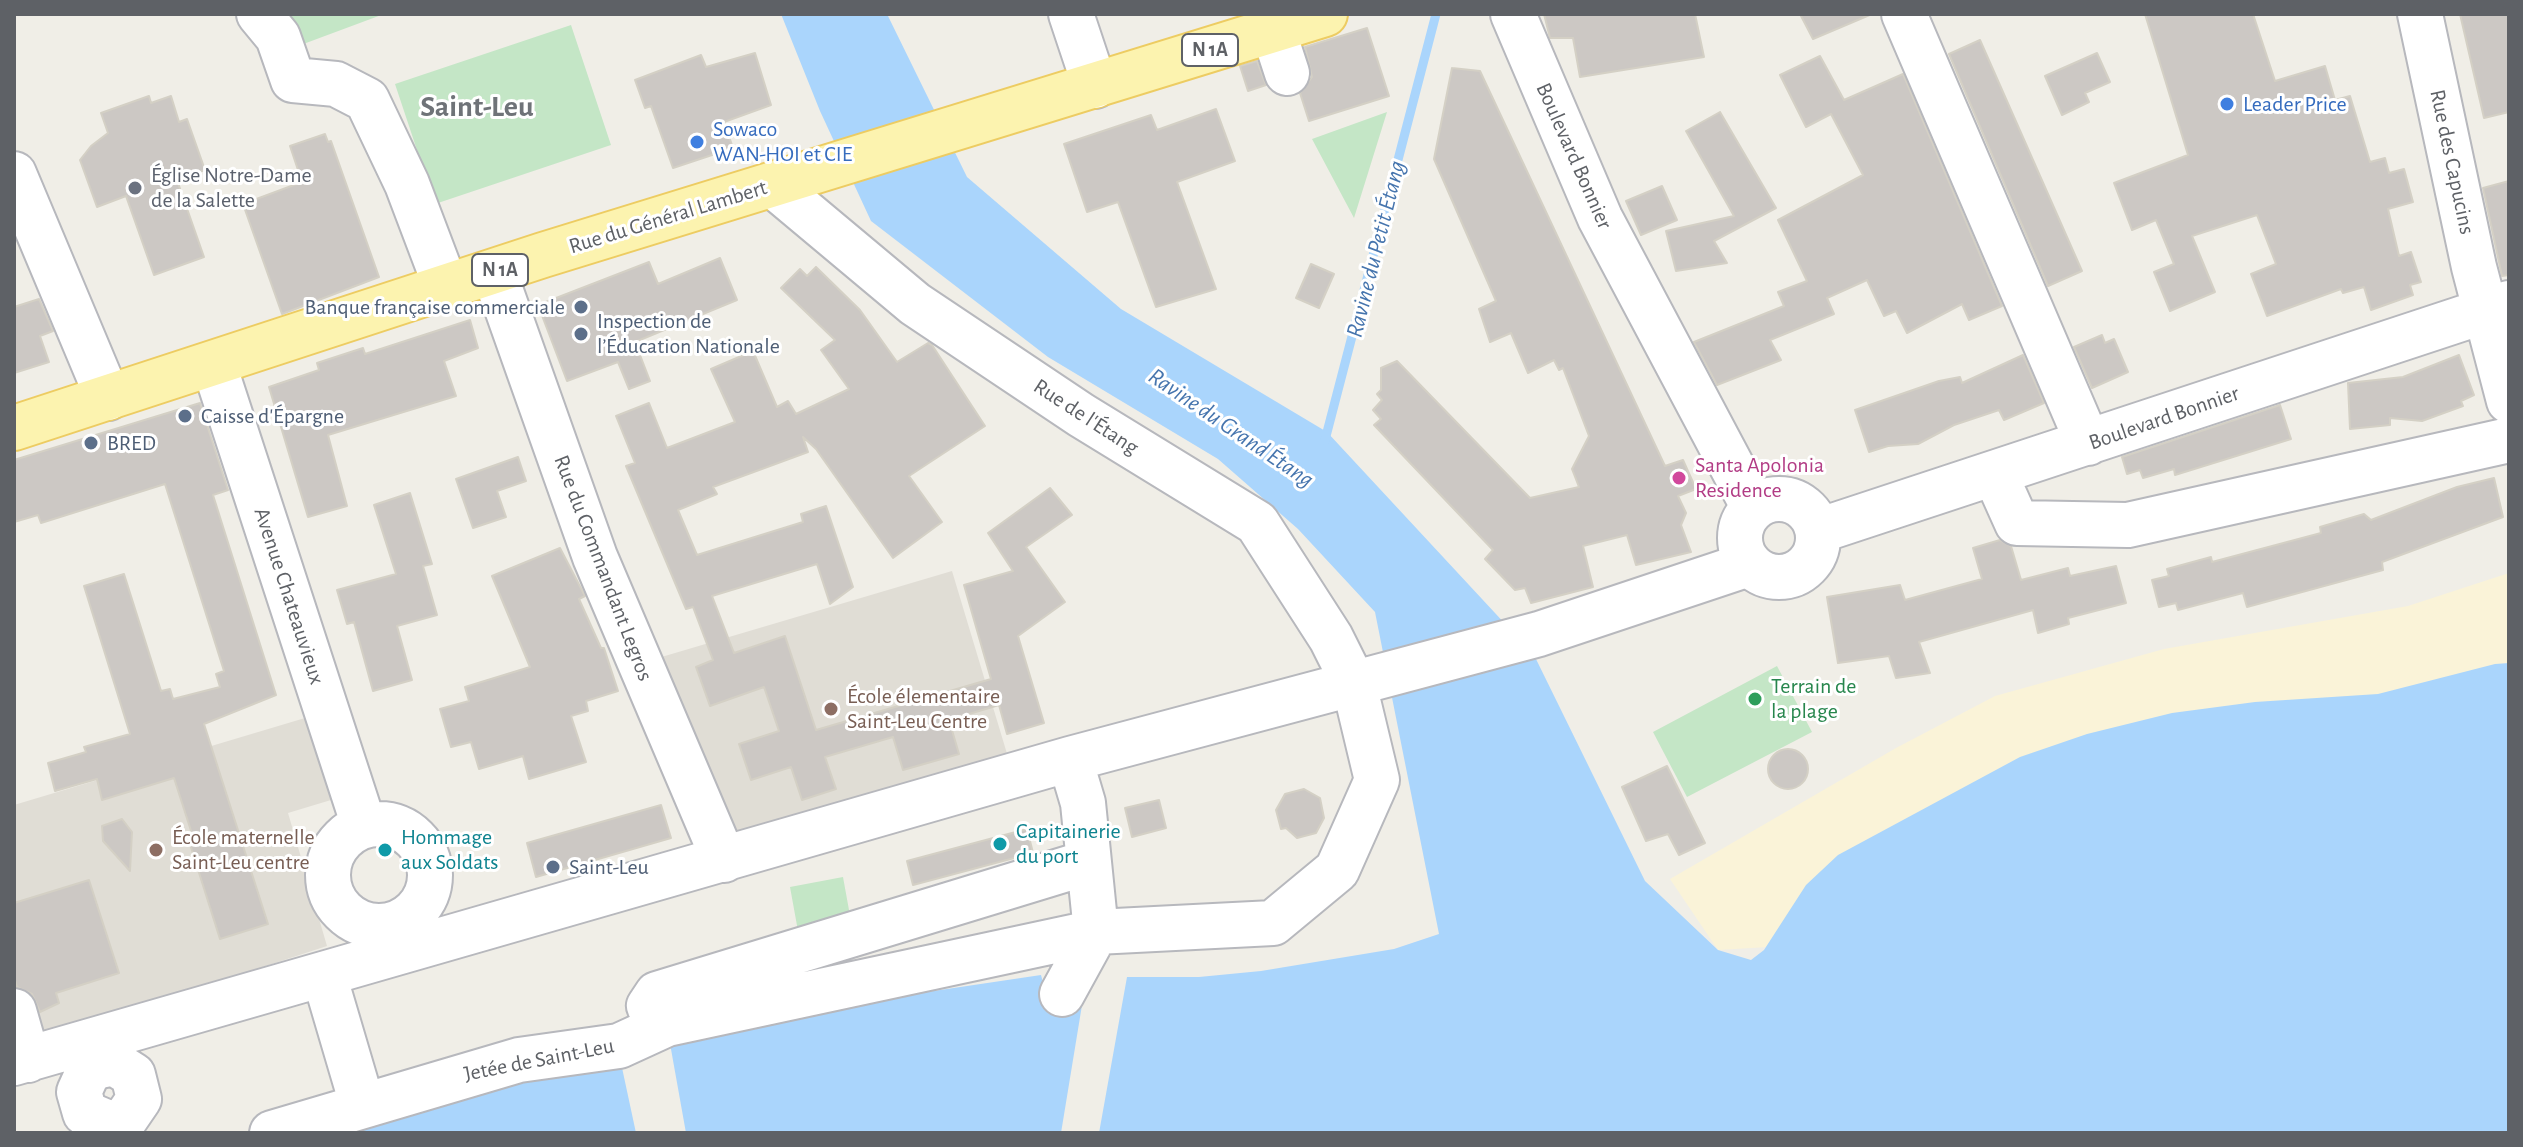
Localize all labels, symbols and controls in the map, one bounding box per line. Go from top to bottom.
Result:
road number: N 1A [1182,34,1238,66]
street label: Boulevard Bonnier [1530,79,1618,233]
street label: Rue des Capucins [2424,87,2480,237]
district label: Saint-Leu [420,89,534,125]
place label: Leader Price [2243,91,2347,117]
marker: Leader Price [2218,95,2236,113]
place label: Sowaco WAN-HOI et CIE [713,116,852,168]
marker: Sowaco WAN-HOI et CIE [688,133,706,151]
water label: Ravine du Petit Étang [1340,158,1412,340]
place label: Église Notre-Dame de la Salette [151,162,312,214]
street label: Rue du Général Lambert [566,174,770,260]
marker: Église Notre-Dame de la Salette [126,179,144,197]
road number: N 1A [472,254,528,286]
place label: Banque française commerciale [304,294,565,320]
marker: Banque française commerciale [572,298,590,316]
place label: Inspection de l’Éducation Nationale [597,308,780,360]
marker: Inspection de l’Éducation Nationale [572,325,590,343]
water label: Ravine du Grand Étang [1143,362,1319,494]
street label: Rue de l'Étang [1028,373,1144,461]
street label: Boulevard Bonnier [2085,380,2243,456]
place label: Caisse d'Épargne [201,403,344,429]
marker: Caisse d'Épargne [176,407,194,425]
place label: BRED [107,430,156,456]
marker: BRED [82,434,100,452]
street label: Rue du Commandant Legros [548,451,658,685]
place label: Santa Apolonia Residence [1695,452,1824,504]
marker: Santa Apolonia Residence [1670,469,1688,487]
street label: Avenue Chateauvieux [248,504,330,688]
place label: Terrain de la plage [1771,673,1856,724]
place label: École élementaire Saint-Leu Centre [847,683,1000,734]
marker: Terrain de la plage [1746,690,1764,708]
marker: École élementaire Saint-Leu Centre [822,700,840,718]
place label: Capitainerie du port [1016,818,1121,870]
place label: École maternelle Saint-Leu centre [172,824,315,876]
place label: Hommage aux Soldats [401,824,498,876]
marker: Capitainerie du port [991,835,1009,853]
marker: École maternelle Saint-Leu centre [147,841,165,859]
marker: Hommage aux Soldats [376,841,394,859]
place label: Saint-Leu [569,854,649,880]
marker: Saint-Leu [544,858,562,876]
street label: Jetée de Saint-Leu [462,1033,616,1087]

